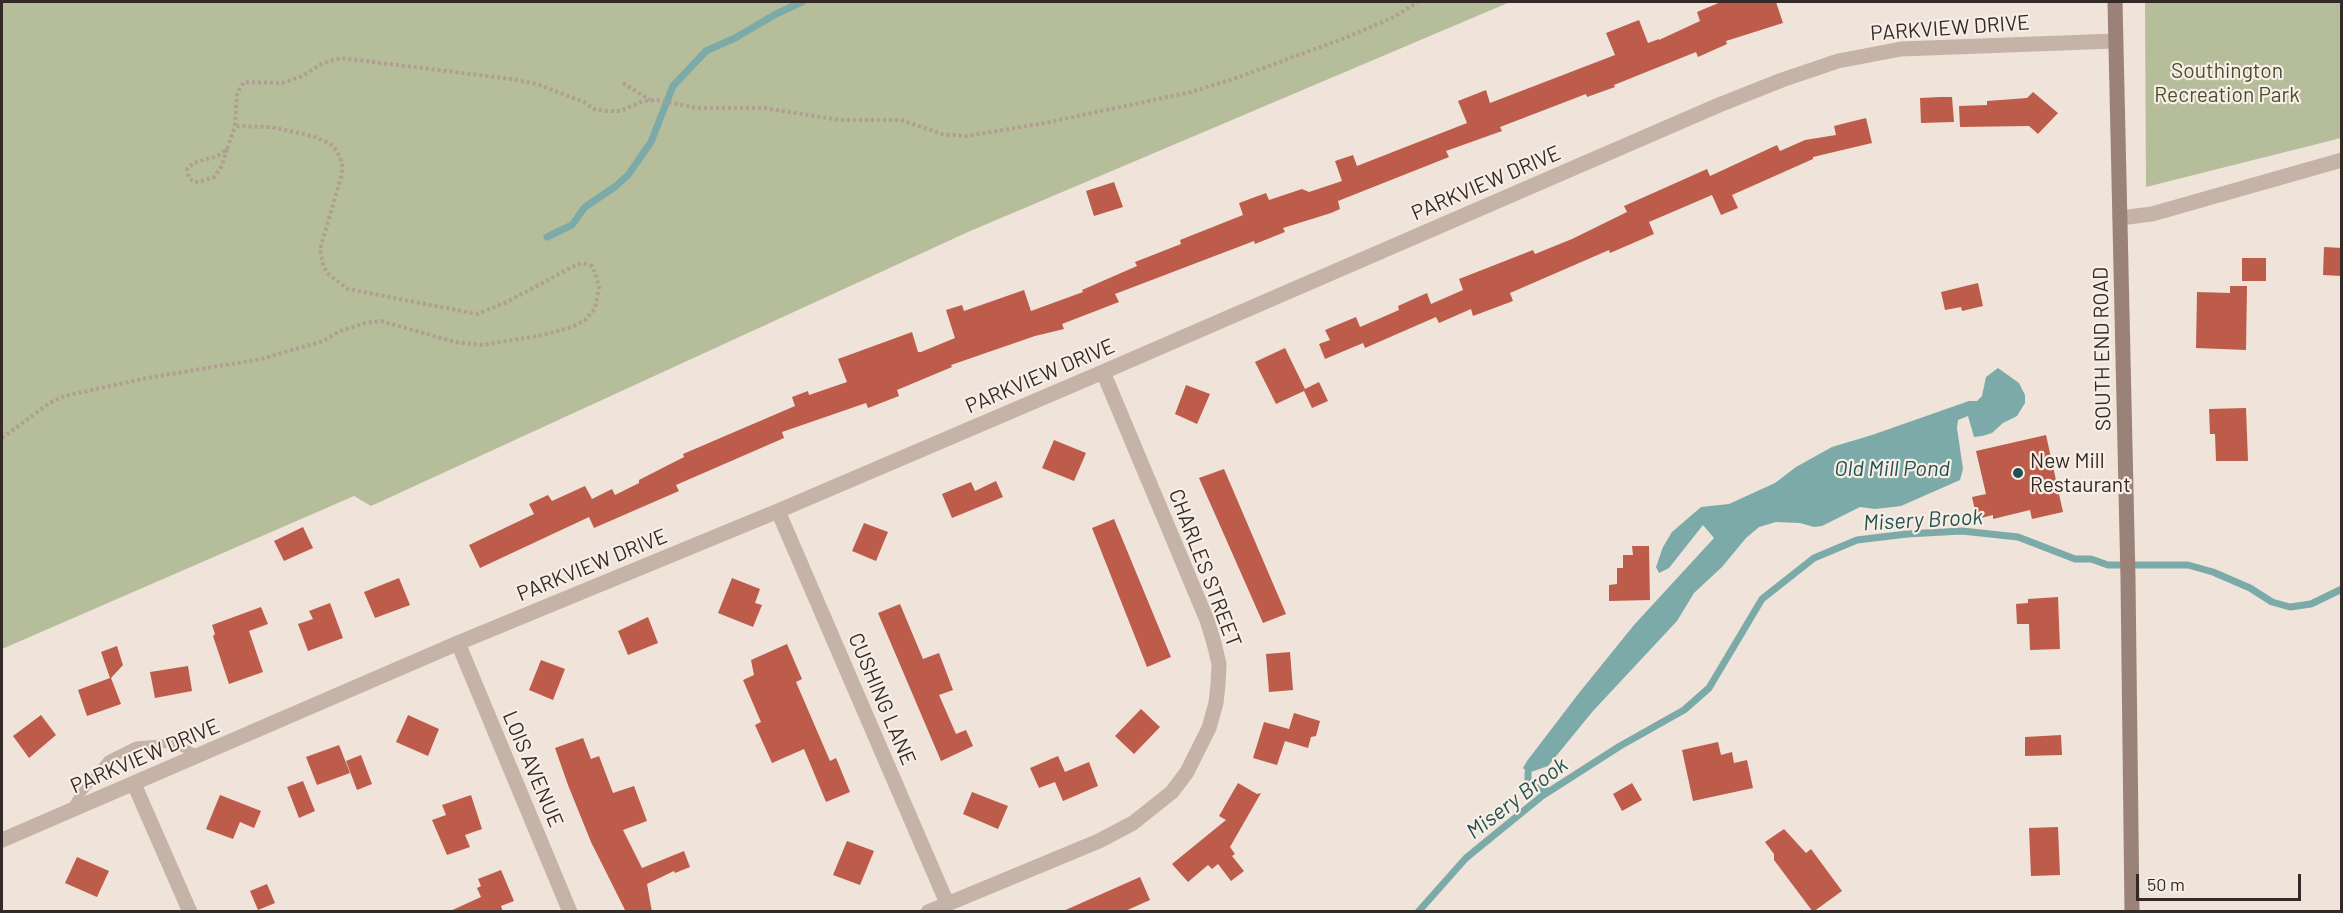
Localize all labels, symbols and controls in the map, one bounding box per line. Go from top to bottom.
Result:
street label: PARKVIEW DRIVE [1869,10,2031,46]
park label: Southington Recreation Park [2154,58,2300,108]
street label: PARKVIEW DRIVE [1407,140,1565,226]
street label: SOUTH END ROAD [2088,267,2116,431]
street label: PARKVIEW DRIVE [961,333,1119,419]
place label: New Mill Restaurant [2030,448,2131,498]
water label: Old Mill Pond [1834,456,1950,482]
marker: New Mill Restaurant [2011,466,2025,480]
street label: CHARLES STREET [1163,485,1247,651]
water label: Misery Brook [1862,504,1984,536]
street label: PARKVIEW DRIVE [513,523,671,607]
street label: CUSHING LANE [843,629,921,769]
street label: LOIS AVENUE [497,707,569,831]
street label: PARKVIEW DRIVE [66,713,224,799]
water label: Misery Brook [1461,751,1573,845]
scale bar [2139,862,2304,900]
text: 50 m [2147,873,2185,895]

